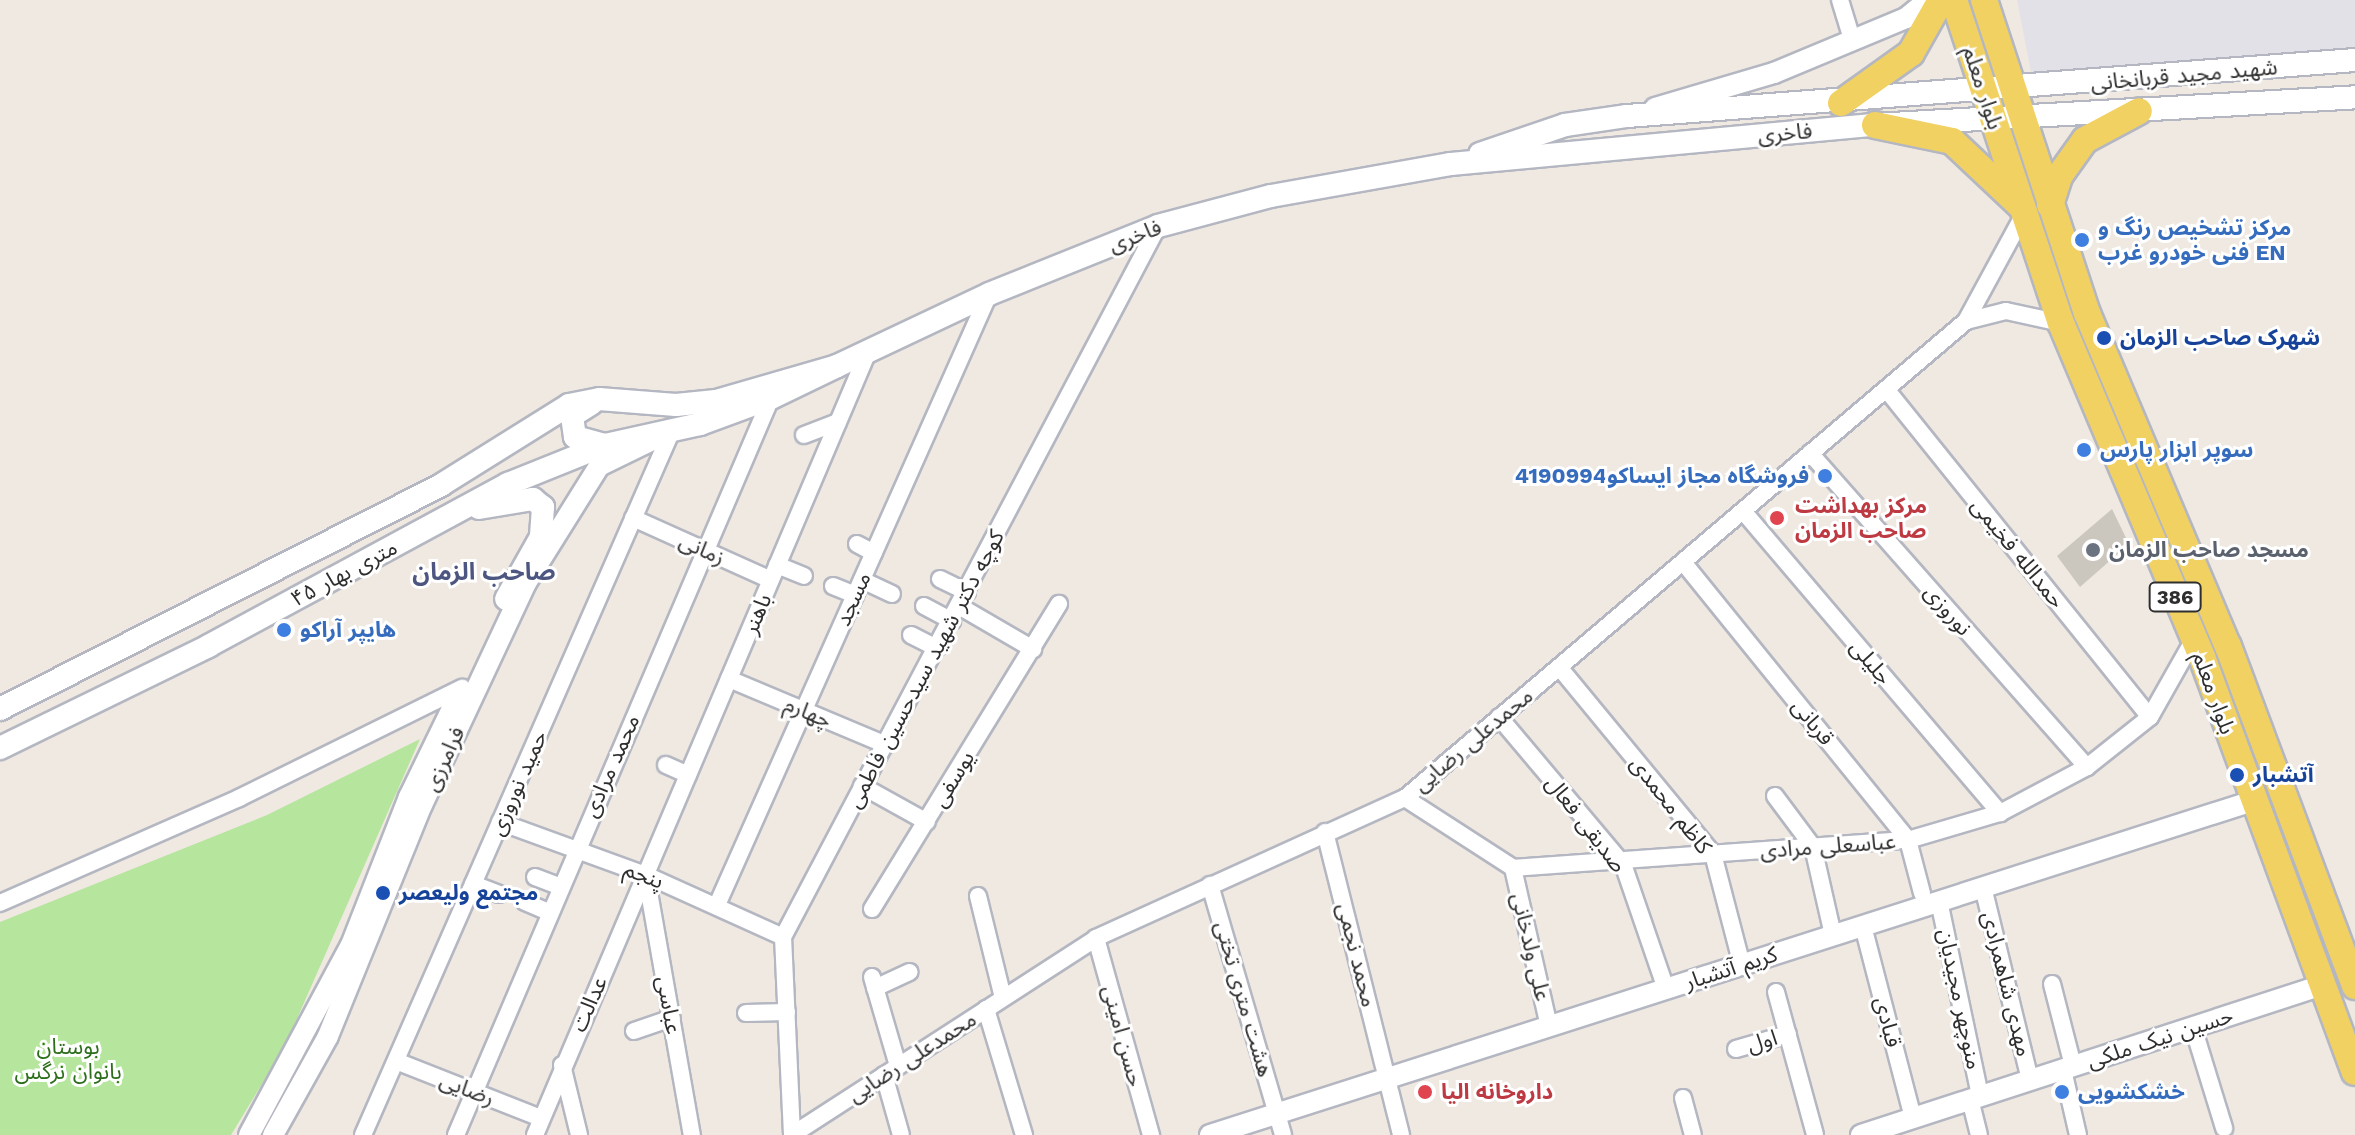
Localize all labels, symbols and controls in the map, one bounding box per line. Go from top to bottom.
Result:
street label: بلوار معلم [1957,43,2009,133]
street label: شهید مجید قربانخانی [2089,54,2279,96]
street label: فاخری [1757,117,1813,149]
street label: فاخری [1105,214,1165,258]
place label: مرکز تشخیص رنگ و فنی خودرو غرب EN [2098,214,2291,266]
marker: مرکز تشخیص رنگ و فنی خودرو غرب EN [2073,231,2091,249]
place label: شهرک صاحب الزمان [2120,325,2320,351]
marker: شهرک صاحب الزمان [2095,329,2113,347]
place label: سوپر ابزار پارس [2100,437,2254,463]
marker: سوپر ابزار پارس [2075,441,2093,459]
place label: فروشگاه مجاز ایساکو4190994 [1515,463,1809,489]
marker: فروشگاه مجاز ایساکو4190994 [1816,467,1834,485]
place label: مرکز بهداشت صاحب الزمان [1795,492,1927,544]
street label: حمدالله فخیمی [1966,493,2070,613]
marker: مرکز بهداشت صاحب الزمان [1766,507,1788,529]
street label: کوچه دکتر شهید سیدحسین فاطمی [840,525,1010,813]
street label: زمانی [675,527,729,571]
street label: ۴۵ متری بهار [286,534,402,612]
place label: مسجد صاحب الزمان [2109,537,2309,563]
marker: مسجد صاحب الزمان [2084,541,2102,559]
district label: صاحب الزمان [412,559,556,587]
street label: مسجد [830,568,876,630]
street label: نوروزی [1919,579,1977,641]
road number: 386 [2147,581,2203,613]
street label: باهنر [737,590,777,638]
place label: هایپر آراکو [300,617,396,643]
marker: هایپر آراکو [275,621,293,639]
street label: جلیلی [1845,634,1897,690]
street label: بلوار معلم [2187,648,2241,738]
street label: محمدعلی رضایی [1408,682,1538,798]
street label: چهارم [781,690,835,734]
street label: قربانی [1786,693,1840,751]
street label: محمد مرادی [577,711,645,821]
street label: فرامرزی [418,722,470,796]
street label: حمید نوروزی [483,726,553,840]
street label: یوسفی [926,746,980,812]
street label: کاظم محمدی [1625,751,1717,859]
place label: آتشبار [2253,762,2314,788]
marker: آتشبار [2228,766,2246,784]
street label: صدیقی فعال [1540,770,1632,878]
street label: عباسعلی مرادی [1759,828,1897,864]
street label: پنجم [620,855,668,895]
place label: مجتمع ولیعصر [399,880,538,906]
marker: مجتمع ولیعصر [374,884,392,902]
street label: علی ولدخانی [1506,890,1556,1004]
street label: محمد نجمی [1331,900,1383,1010]
street label: مهدی شاهمرادی [1976,909,2038,1059]
street label: هشت متری تختی [1209,918,1279,1080]
street label: منوچهر مجیدیان [1932,926,1988,1072]
street label: کریم آتشبار [1681,941,1781,995]
street label: عدالت [565,972,613,1036]
street label: عباسی [651,974,687,1036]
street label: حسن امینی [1097,982,1149,1090]
street label: قبادی [1869,994,1907,1050]
street label: حسین نیک ملکی [2084,1002,2236,1074]
street label: محمدعلی رضایی [843,1006,981,1108]
street label: اول [1744,1024,1780,1058]
park label: بوستان بانوان نرگس [14,1033,122,1084]
street label: رضایی [436,1067,498,1111]
place label: داروخانه الیا [1441,1079,1553,1105]
place label: خشکشویی [2078,1079,2185,1105]
marker: داروخانه الیا [1416,1083,1434,1101]
marker: خشکشویی [2053,1083,2071,1101]

